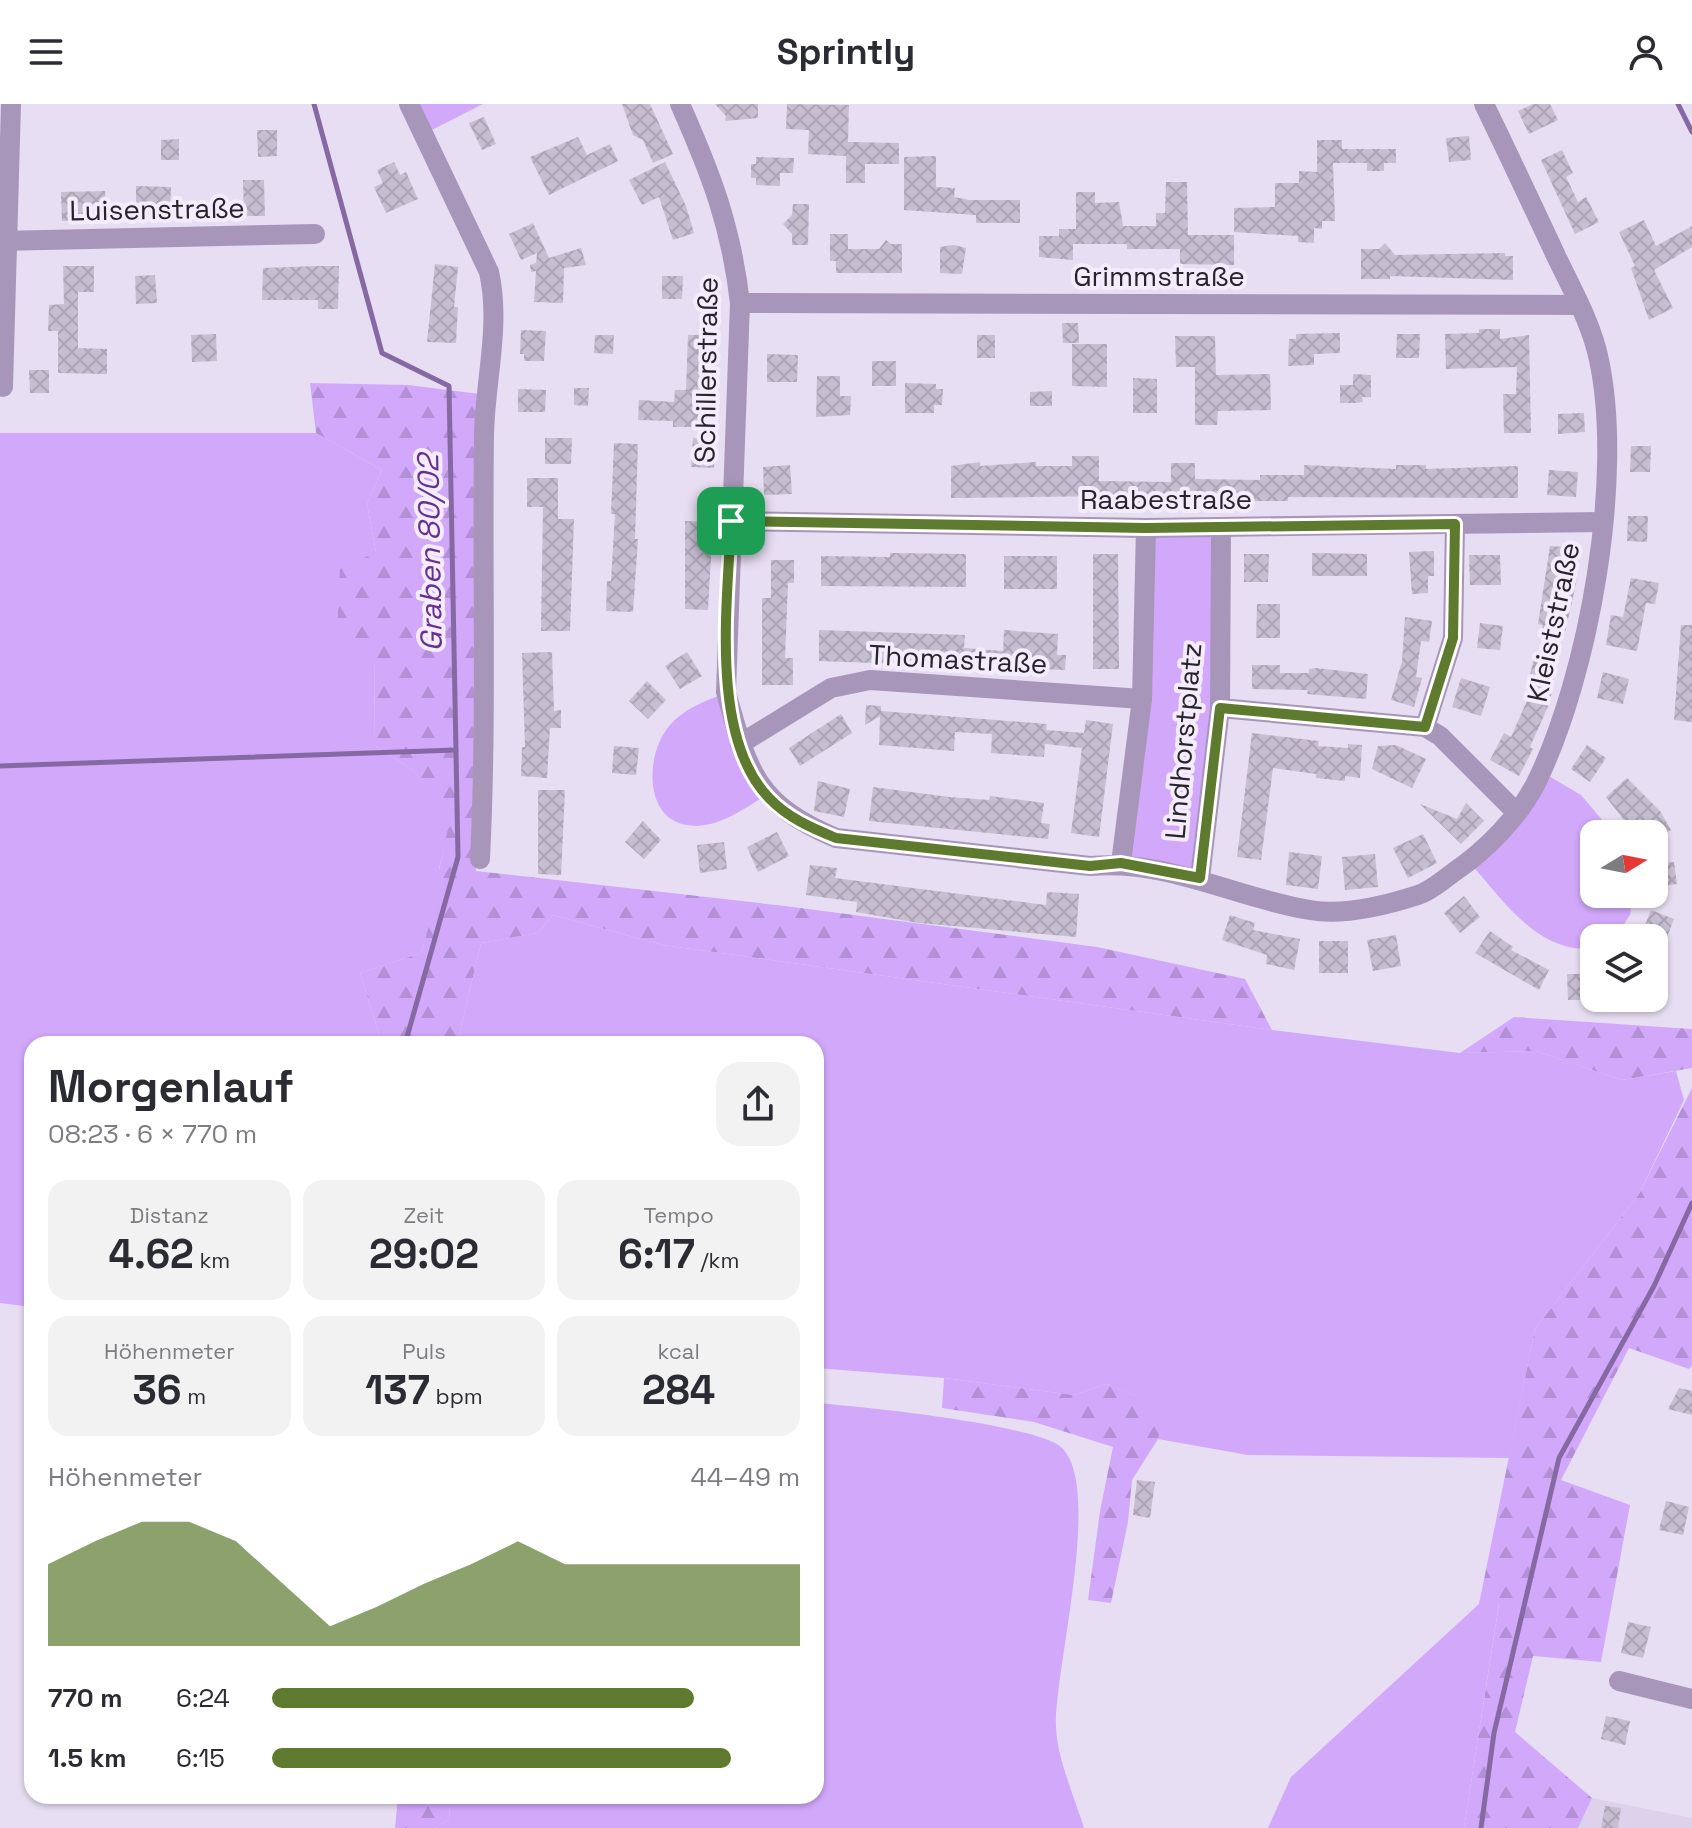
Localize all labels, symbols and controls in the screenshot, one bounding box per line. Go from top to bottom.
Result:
text: Sprintly [777,29,915,75]
icon: menu [24,30,68,74]
icon: person [1624,30,1668,74]
street label: Luisenstraße [69,189,245,229]
street label: Grimmstraße [1073,258,1245,294]
street label: Schillerstraße [686,277,726,463]
water label: Graben 80/02 [408,451,451,652]
street label: Raabestraße [1080,481,1252,517]
pin [697,487,765,555]
icon: arrive [709,499,753,543]
street label: Kleiststraße [1519,539,1587,705]
street label: Thomastraße [868,636,1048,682]
street label: Lindhorstplatz [1156,641,1210,841]
north arrow [1580,820,1668,908]
map controls [1580,820,1668,1012]
button: layers [1580,924,1668,1012]
text: Morgenlauf [48,1059,294,1115]
button: share [716,1062,800,1146]
text: 08:23 · 6 × 770 m [48,1117,257,1151]
text: Distanz [130,1201,209,1229]
text: Zeit [404,1201,444,1229]
text: Tempo [643,1201,714,1229]
text: 4.62 [108,1229,194,1280]
text: 29:02 [369,1229,479,1280]
text: 6:17 [618,1229,695,1280]
text: km [194,1246,230,1274]
text: /km [695,1246,739,1274]
text: Höhenmeter [104,1337,235,1365]
text: Puls [402,1337,446,1365]
text: kcal [657,1337,700,1365]
text: 36 [133,1365,182,1416]
text: 137 [365,1365,430,1416]
text: 284 [642,1365,715,1416]
text: m [182,1382,206,1410]
text: bpm [430,1382,483,1410]
text: Höhenmeter [48,1460,202,1494]
text: 44–49 m [691,1460,800,1494]
text: 770 m [48,1681,122,1715]
text: 6:24 [176,1681,230,1715]
text: 1.5 km [48,1741,127,1775]
text: 6:15 [176,1741,225,1775]

